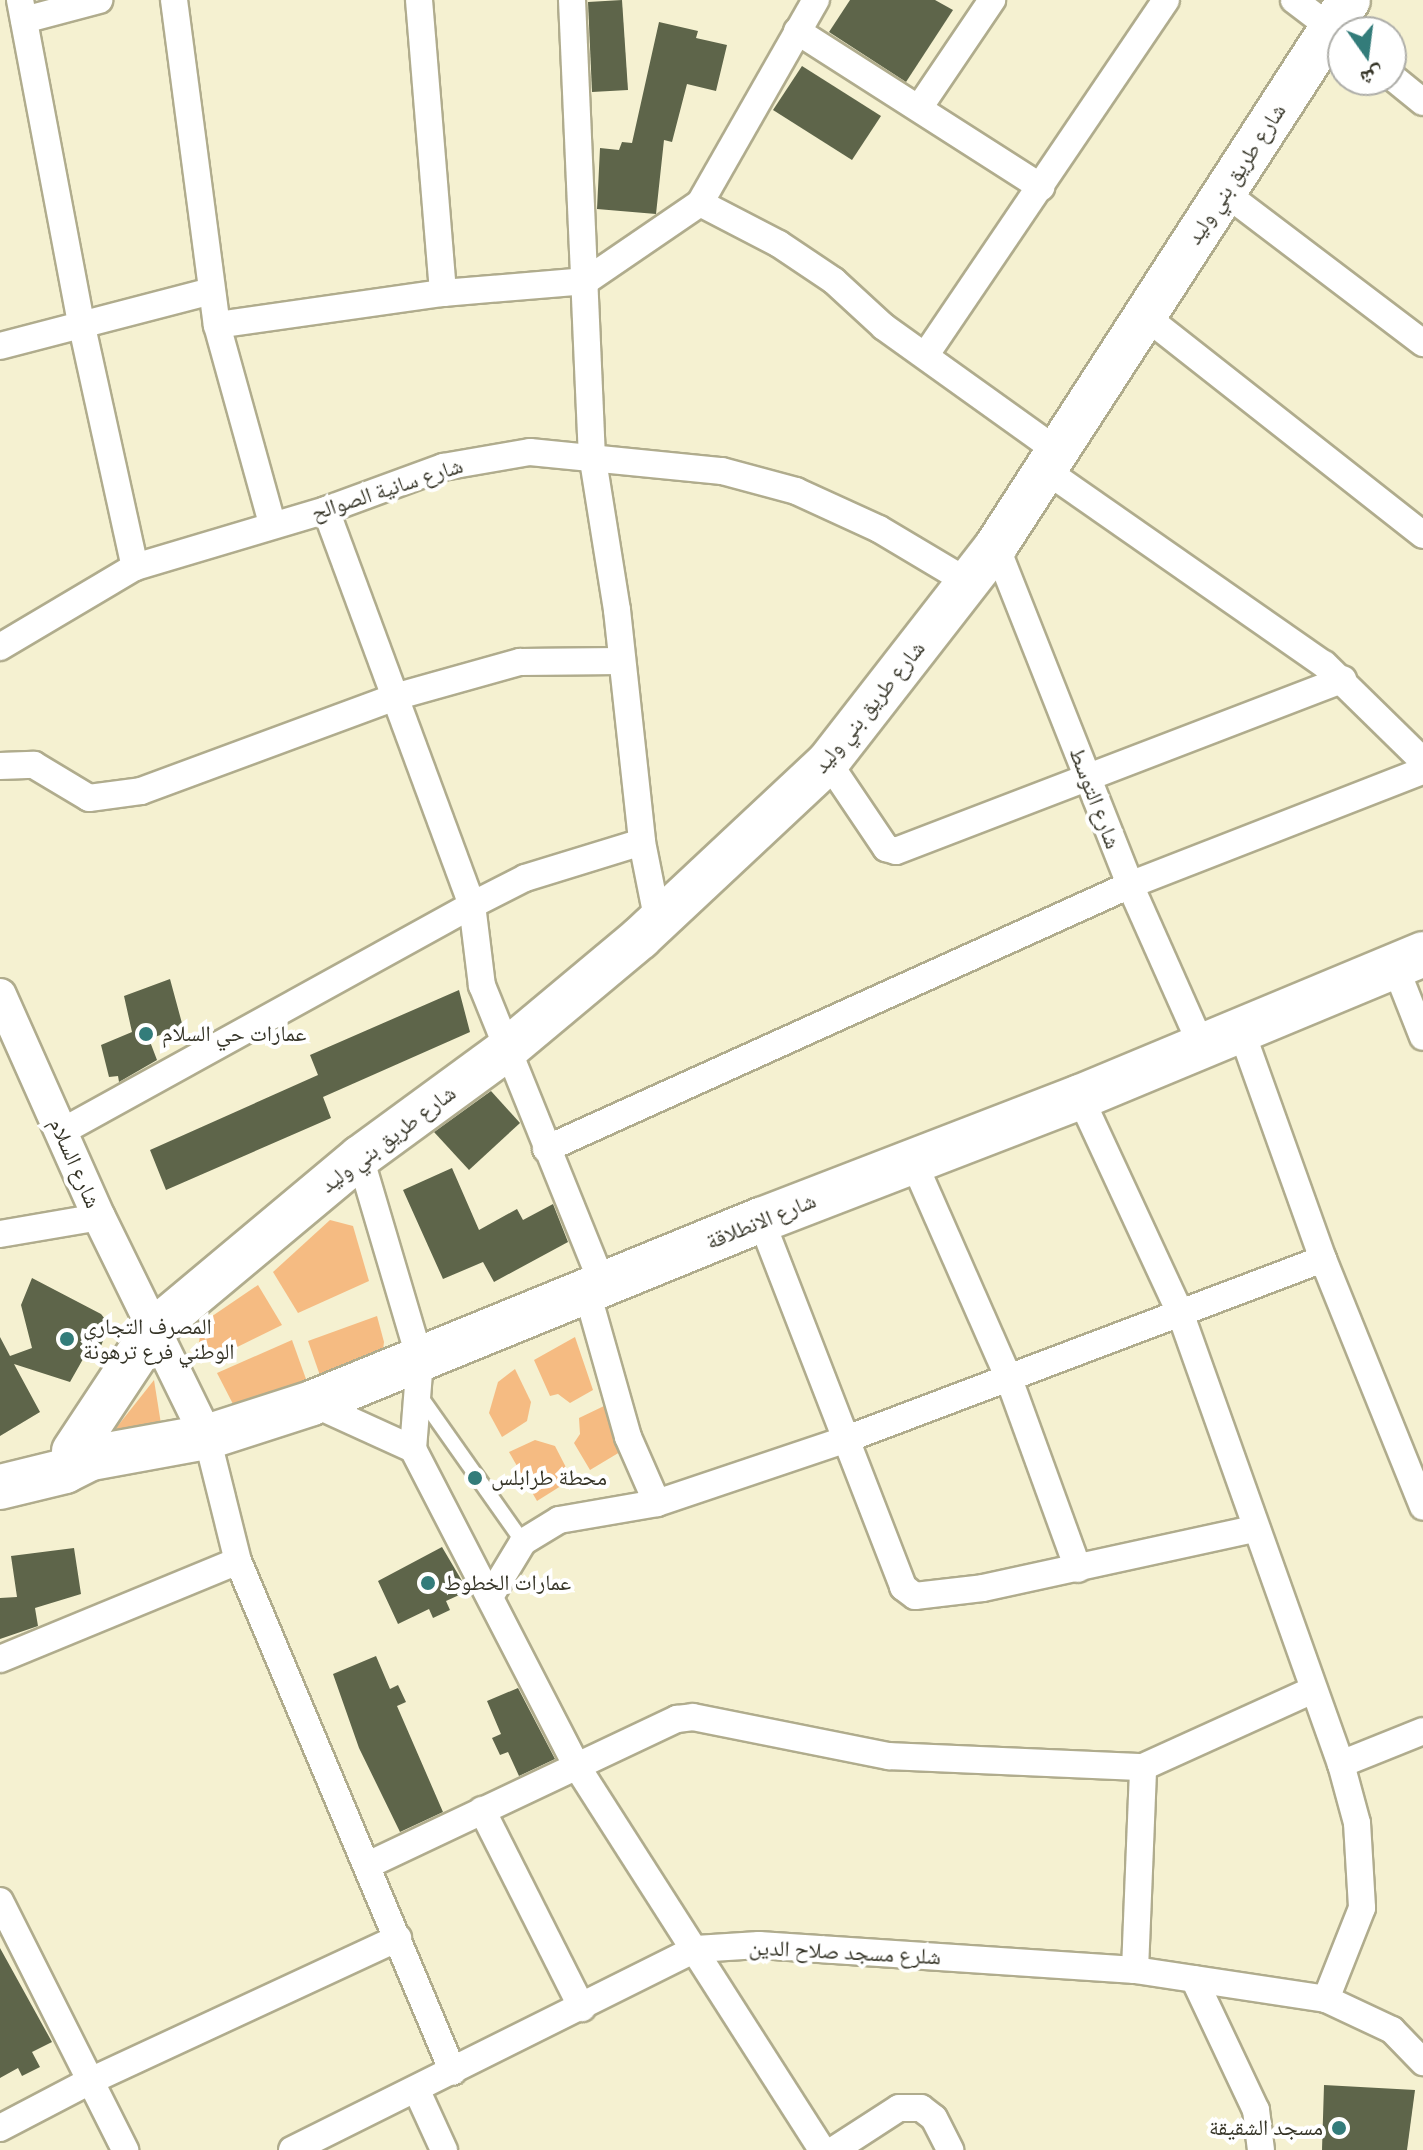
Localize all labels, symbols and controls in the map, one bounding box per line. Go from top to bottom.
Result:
north arrow [1327,16,1407,96]
text: ش [1357,60,1387,95]
street label: شارع طريق بني وليد [1181,99,1291,249]
street label: شارع سانية الصوالح [308,452,466,526]
street label: شارع طريق بني وليد [808,635,930,779]
street label: شارع التوسط [1064,744,1126,852]
place label: عمارات حي السلام [162,1021,306,1047]
marker: عمارات حي السلام [137,1025,155,1043]
street label: شارع طريق بني وليد [315,1079,461,1199]
street label: شارع السلام [44,1114,106,1212]
street label: شارع الانطلاقة [702,1187,820,1255]
place label: المصرف التجاري الوطني فرع ترهونة [83,1313,235,1364]
marker: المصرف التجاري الوطني فرع ترهونة [58,1330,76,1348]
place label: محطة طرابلس [491,1465,607,1491]
marker: محطة طرابلس [466,1469,484,1487]
place label: عمارات الخطوط [444,1570,571,1596]
marker: عمارات الخطوط [419,1574,437,1592]
street label: شلرع مسجد صلاح الدين [748,1934,942,1970]
place label: مسجد الشقيقة [1209,2115,1323,2141]
marker: مسجد الشقيقة [1330,2119,1348,2137]

